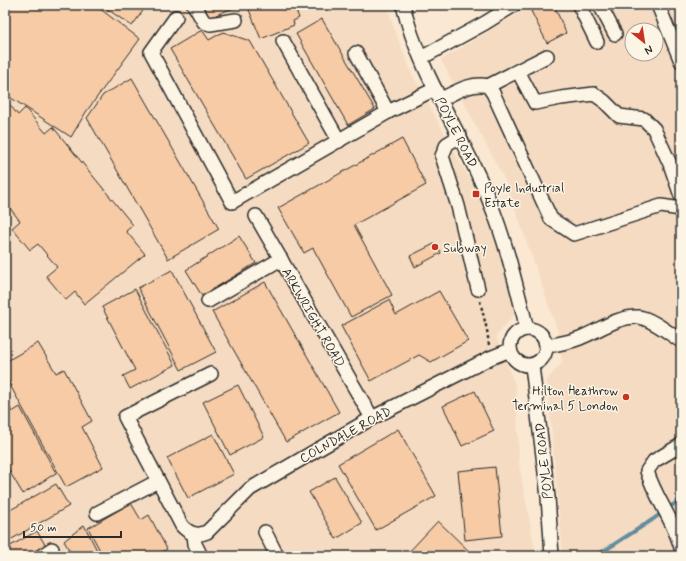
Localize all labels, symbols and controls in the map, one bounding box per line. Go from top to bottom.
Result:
north arrow [624,22,664,62]
text: N [642,42,655,58]
street label: POYLE ROAD [431,95,481,171]
place label: Poyle Industrial Estate [484,180,564,212]
marker: Poyle Industrial Estate [471,189,481,199]
place label: Subway [443,240,487,257]
marker: Subway [430,242,440,252]
street label: ARKWRIGHT ROAD [277,265,348,371]
place label: Hilton Heathrow Terminal 5 London [512,383,618,415]
marker: Hilton Heathrow Terminal 5 London [621,392,631,402]
street label: COLNDALE ROAD [297,403,395,468]
street label: POYLE ROAD [532,422,557,500]
scale bar [24,513,121,539]
text: 50 m [30,520,57,536]

